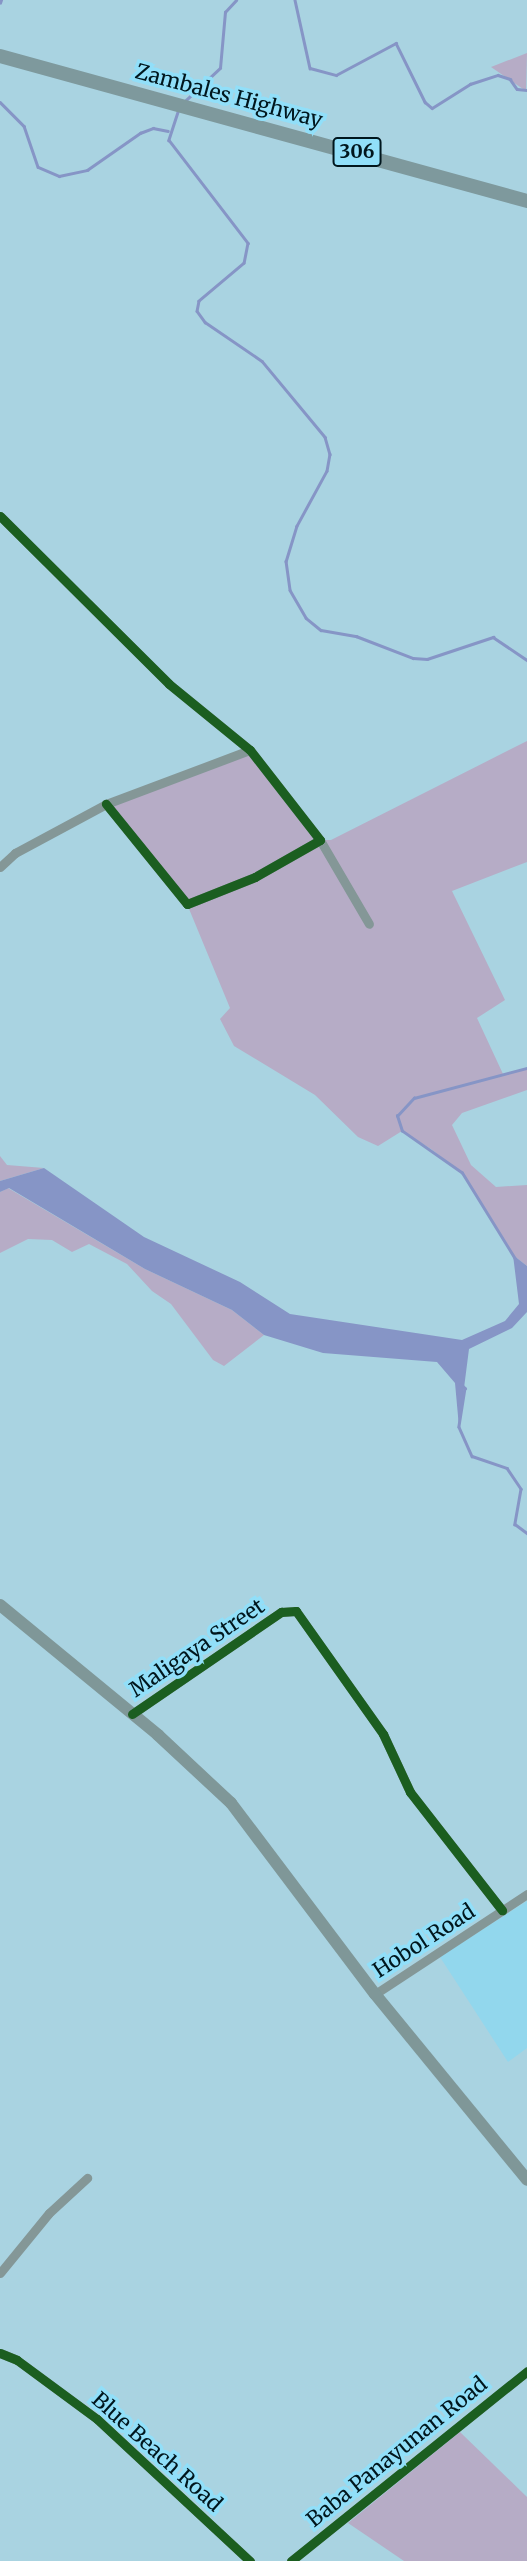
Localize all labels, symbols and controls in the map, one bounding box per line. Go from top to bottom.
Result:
street label: Zambales Highway [133,59,325,133]
road number: 306 [332,136,382,168]
street label: Maligaya Street [125,1594,269,1702]
street label: Hobol Road [368,1899,480,1983]
street label: Baba Panayunan Road [302,2372,492,2532]
street label: Blue Beach Road [87,2387,227,2517]

